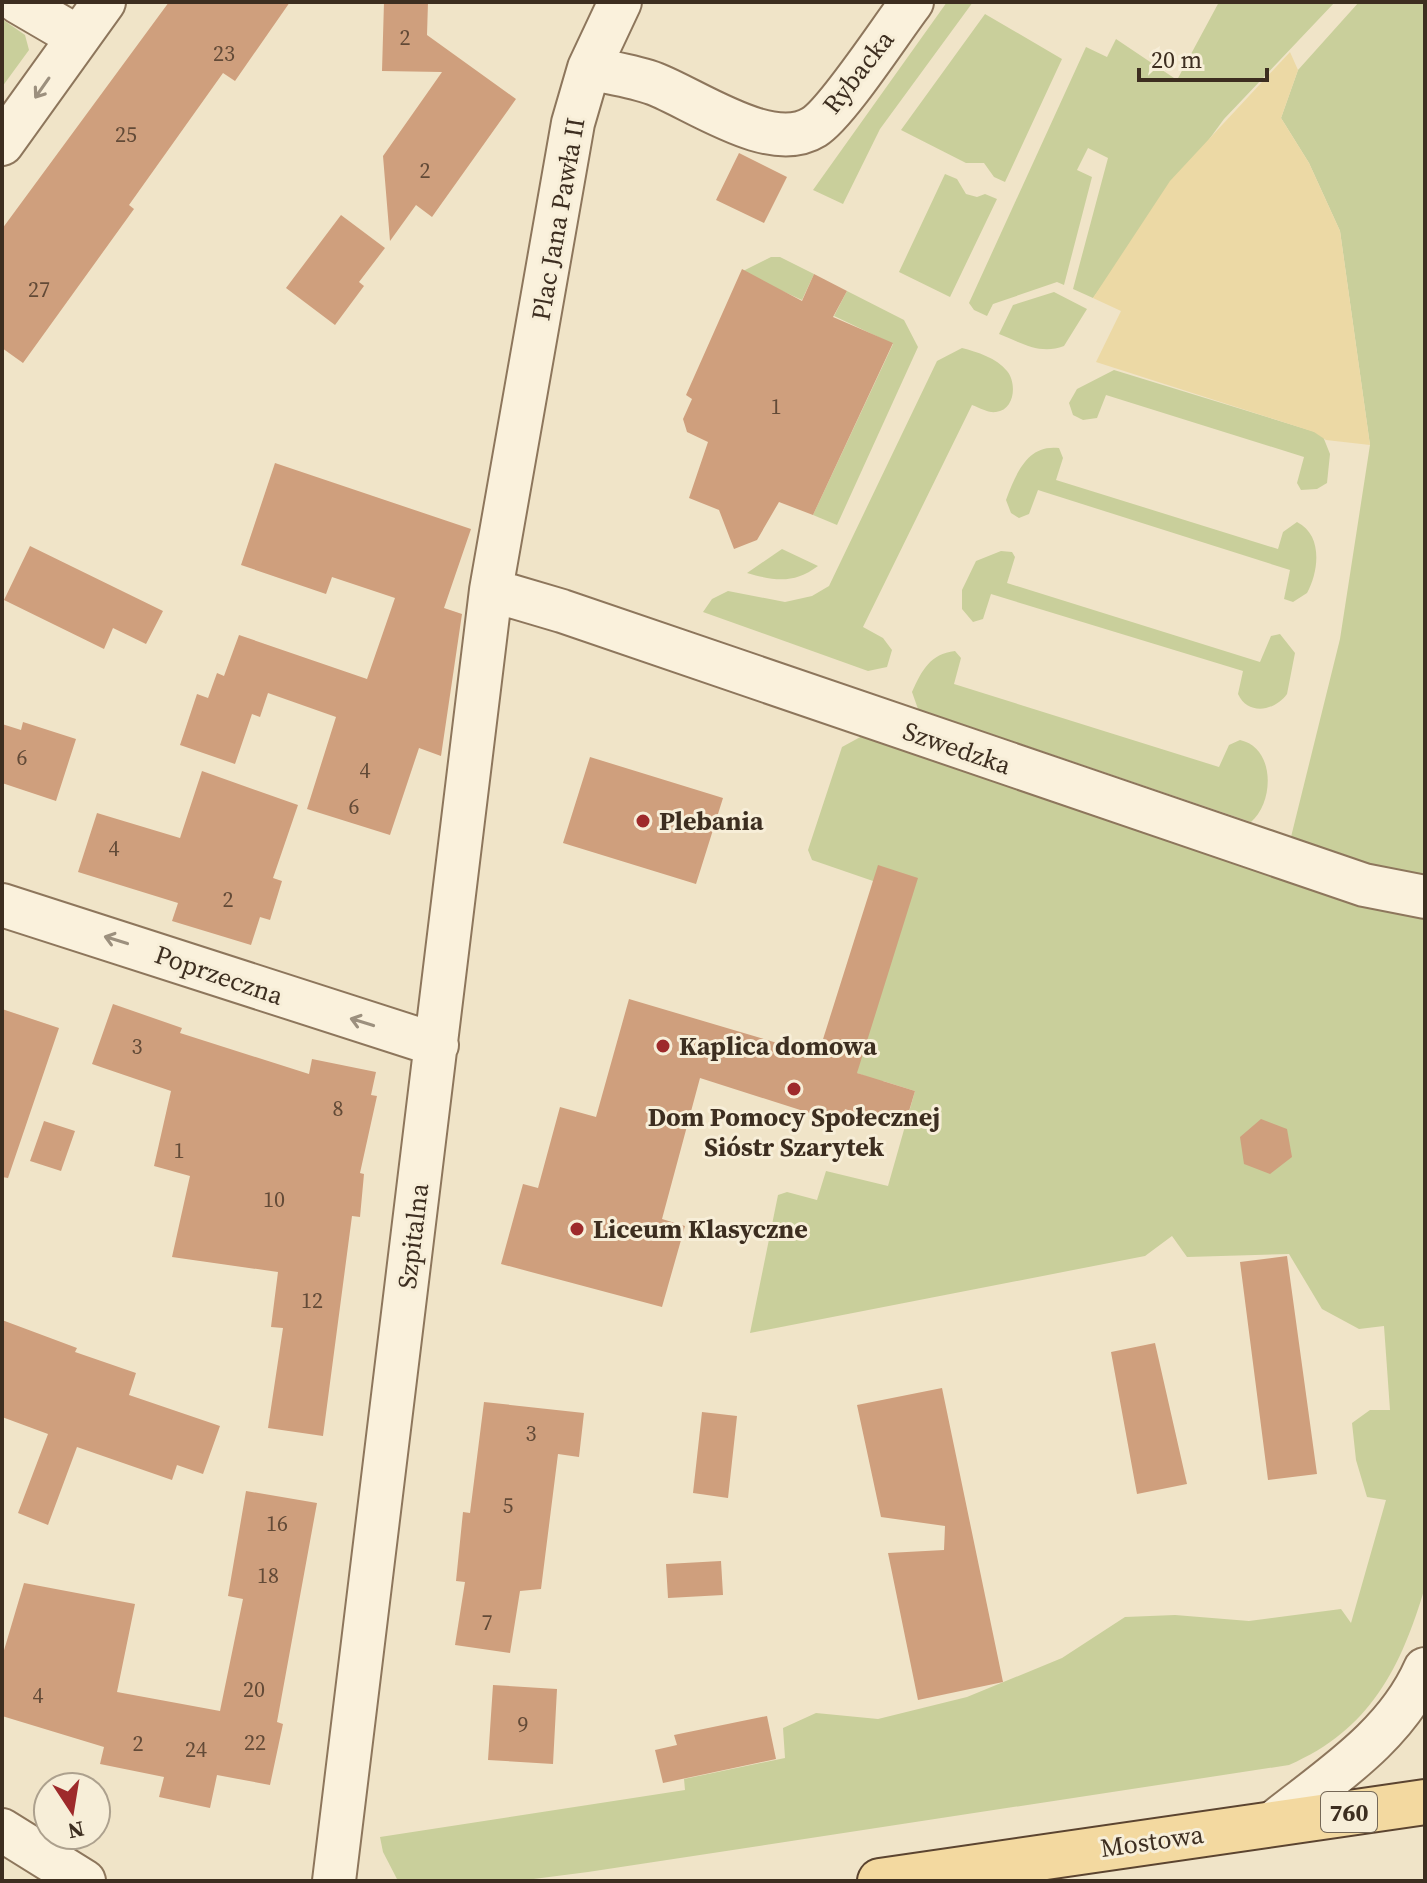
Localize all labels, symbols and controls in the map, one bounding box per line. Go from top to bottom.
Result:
house number: 2 [399,22,411,52]
street label: Rybacka [814,22,903,121]
scale bar [1139,32,1267,82]
house number: 23 [213,38,235,68]
text: 20 m [1151,43,1202,76]
one-way arrow [34,76,50,98]
street label: Plac Jana Pawła II [522,115,594,323]
house number: 25 [115,119,137,149]
house number: 2 [419,155,431,185]
house number: 27 [28,274,50,304]
house number: 1 [770,391,782,421]
street label: Szwedzka [898,713,1016,783]
house number: 6 [16,742,28,772]
house number: 4 [359,755,371,785]
house number: 6 [348,791,360,821]
place label: Plebania [659,803,764,839]
marker: Plebania [634,812,652,830]
house number: 4 [108,833,120,863]
house number: 2 [222,884,234,914]
one-way arrow [103,932,128,947]
street label: Poprzeczna [150,936,289,1014]
one-way arrow [350,1014,376,1029]
place label: Kaplica domowa [679,1028,877,1064]
house number: 3 [131,1031,143,1061]
marker: Kaplica domowa [654,1037,672,1055]
marker: Dom Pomocy Społecznej Sióstr Szarytek [785,1080,803,1098]
house number: 8 [332,1093,344,1123]
place label: Dom Pomocy Społecznej Sióstr Szarytek [648,1099,940,1165]
house number: 1 [173,1135,185,1165]
street label: Szpitalna [389,1180,437,1291]
house number: 10 [263,1184,285,1214]
place label: Liceum Klasyczne [593,1211,808,1247]
marker: Liceum Klasyczne [568,1220,586,1238]
house number: 12 [301,1285,323,1315]
house number: 3 [525,1418,537,1448]
house number: 5 [502,1490,514,1520]
house number: 16 [266,1508,288,1538]
house number: 18 [257,1560,279,1590]
house number: 7 [481,1607,493,1637]
house number: 20 [243,1674,265,1704]
house number: 4 [32,1680,44,1710]
house number: 9 [517,1709,529,1739]
house number: 22 [244,1727,266,1757]
house number: 2 [132,1728,144,1758]
house number: 24 [185,1734,207,1764]
north arrow [32,1771,112,1851]
road number: 760 [1321,1792,1377,1832]
text: N [65,1814,87,1847]
street label: Mostowa [1098,1816,1207,1866]

